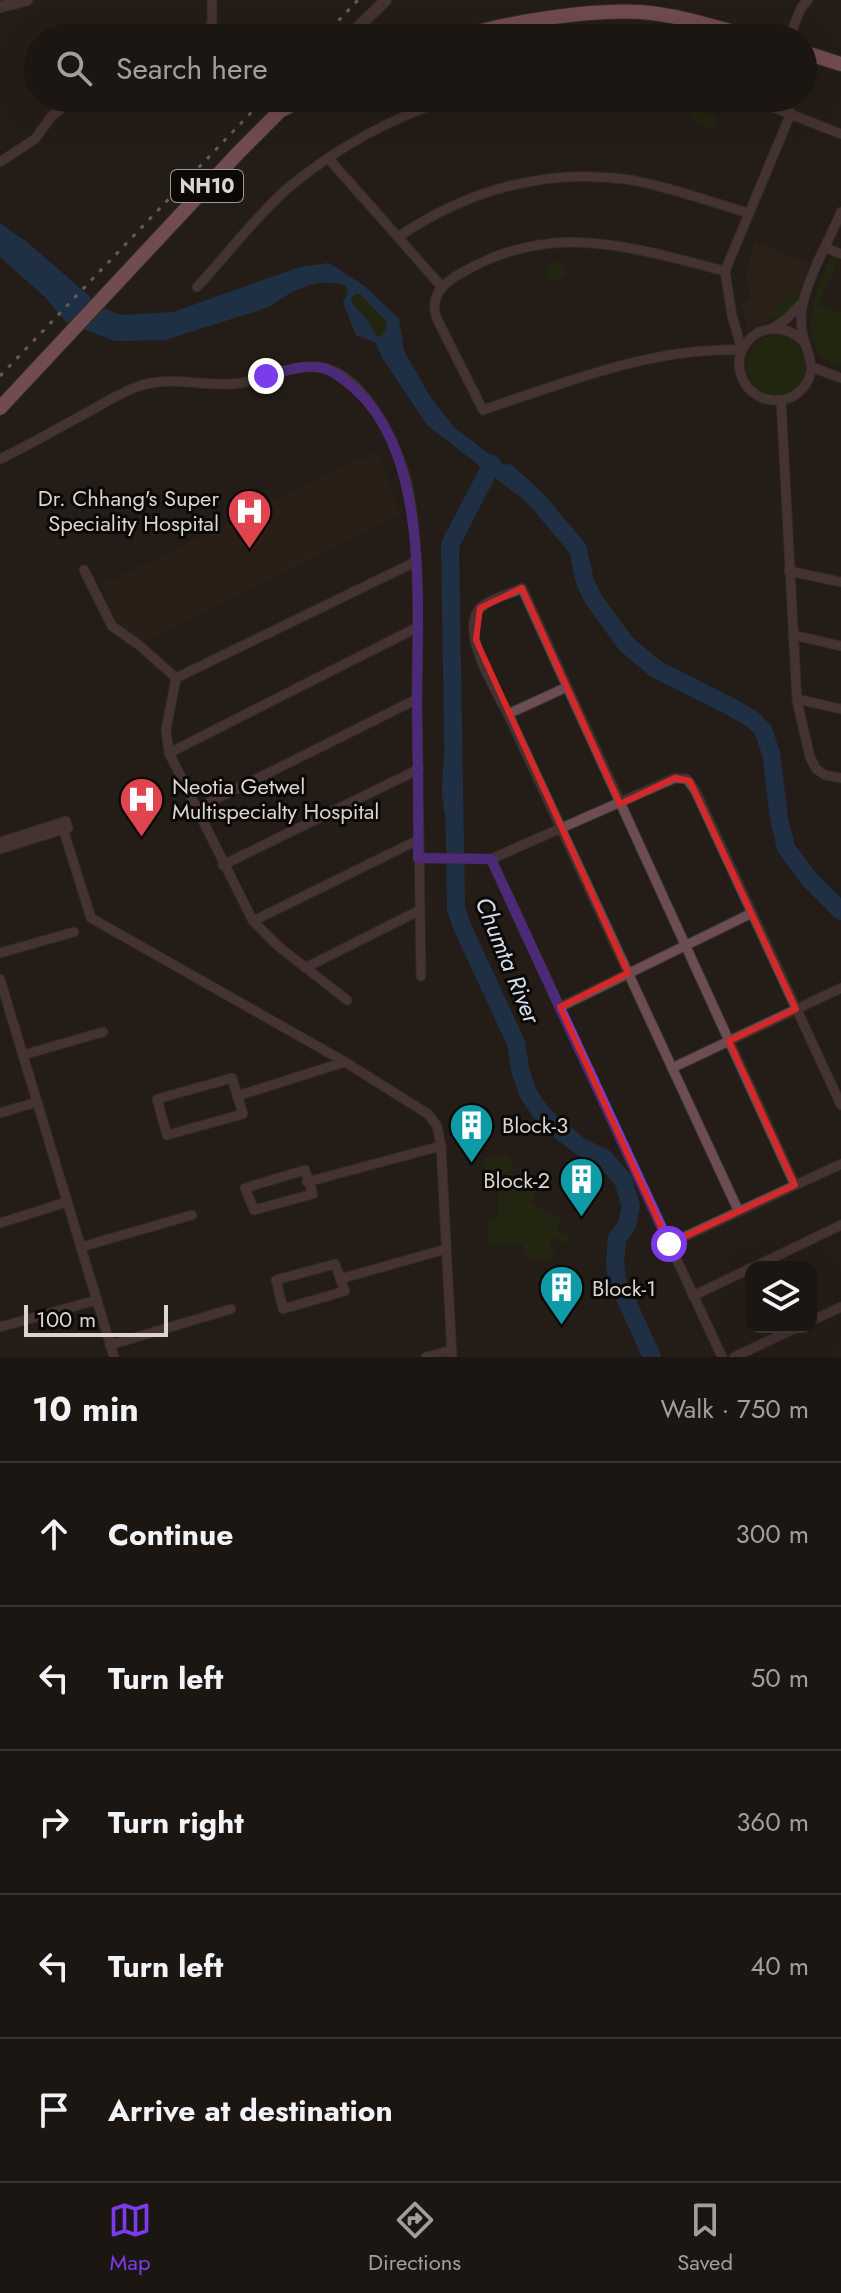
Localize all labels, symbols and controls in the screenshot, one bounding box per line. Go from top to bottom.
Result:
search box [24,24,817,112]
icon: search [52,46,96,90]
text: Search here [116,47,268,90]
road number: NH10 [171,170,243,202]
route end [248,358,284,394]
place label: Dr. Chhang's Super Speciality Hospital [38,482,219,539]
hospital icon: Dr. Chhang's Super Speciality Hospital [226,487,274,550]
place label: Neotia Getwel Multispecialty Hospital [172,770,379,827]
hospital icon: Neotia Getwel Multispecialty Hospital [117,775,165,838]
water label: Chumta River [467,892,550,1030]
building icon: Block-3 [447,1101,495,1164]
place label: Block-3 [502,1109,568,1141]
building icon: Block-2 [557,1156,605,1219]
place label: Block-2 [483,1164,550,1196]
route start [651,1226,687,1262]
map controls [745,1261,817,1333]
button: layers [745,1261,817,1333]
building icon: Block-1 [537,1264,585,1327]
place label: Block-1 [592,1272,656,1304]
scale bar [24,1301,168,1337]
text: 100 m [36,1303,96,1335]
text: 10 min [32,1385,139,1434]
text: Walk · 750 m [661,1390,809,1428]
icon: ahead [32,1512,76,1556]
text: Continue [108,1513,234,1556]
text: 300 m [736,1515,809,1553]
icon: left [32,1656,76,1700]
text: Turn left [108,1657,223,1700]
text: 50 m [751,1659,809,1697]
icon: right [32,1800,76,1844]
text: Turn right [108,1801,244,1844]
text: 360 m [736,1803,809,1841]
icon: left [32,1944,76,1988]
text: Turn left [108,1945,223,1988]
text: 40 m [750,1947,809,1985]
icon: arrive [32,2088,76,2132]
text: Arrive at destination [108,2089,393,2132]
tab: Map [108,2198,152,2278]
tab: Directions [368,2198,461,2278]
tab: Saved [677,2198,733,2278]

